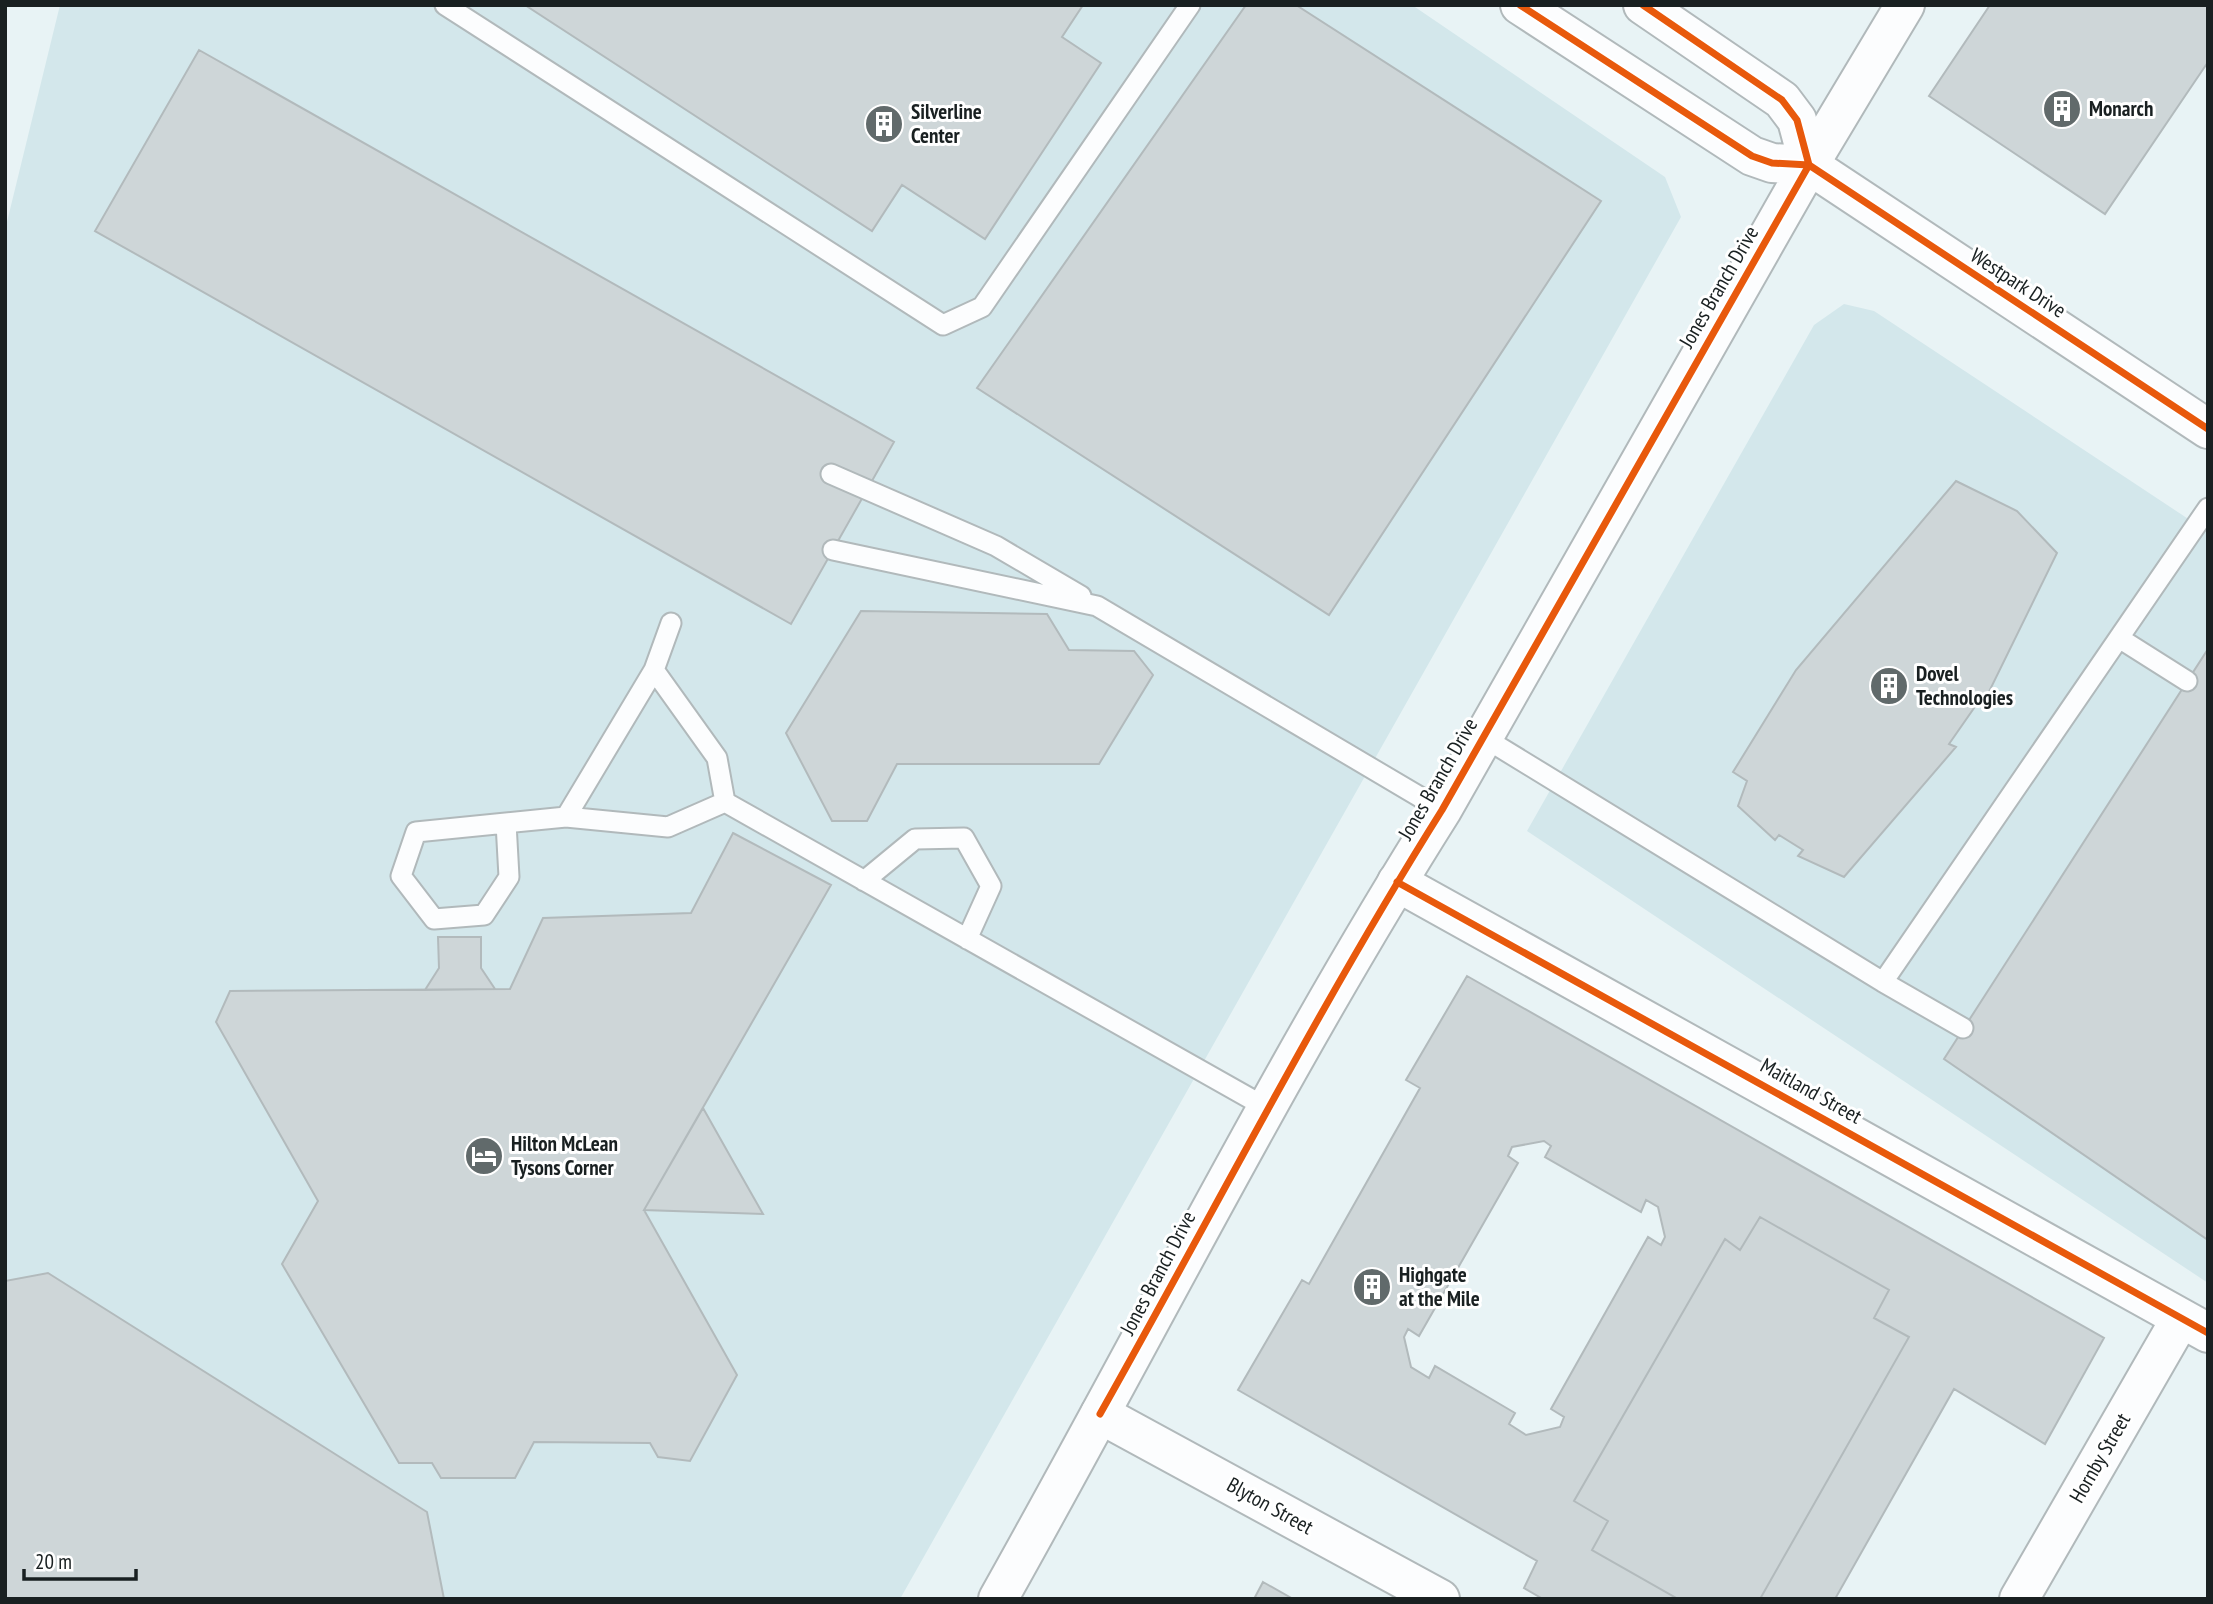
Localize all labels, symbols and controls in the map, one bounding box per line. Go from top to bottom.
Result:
building icon: Monarch [2041,88,2083,130]
place label: Monarch [2089,95,2153,122]
place label: Silverline Center [911,98,982,149]
building icon: Silverline Center [863,103,905,145]
street label: Jones Branch Drive [1672,221,1764,353]
street label: Westpark Drive [1965,242,2071,323]
place label: Dovel Technologies [1916,660,2013,711]
building icon: Dovel Technologies [1868,665,1910,707]
street label: Jones Branch Drive [1391,713,1483,845]
street label: Maitland Street [1756,1052,1867,1130]
place label: Hilton McLean Tysons Corner [511,1130,618,1181]
hotel icon: Hilton McLean Tysons Corner [463,1135,505,1177]
street label: Jones Branch Drive [1113,1206,1201,1340]
place label: Highgate at the Mile [1399,1261,1480,1312]
building icon: Highgate at the Mile [1351,1266,1393,1308]
street label: Hornby Street [2063,1408,2136,1508]
street label: Blyton Street [1222,1471,1318,1540]
scale bar [24,1538,136,1582]
text: 20 m [35,1548,72,1575]

